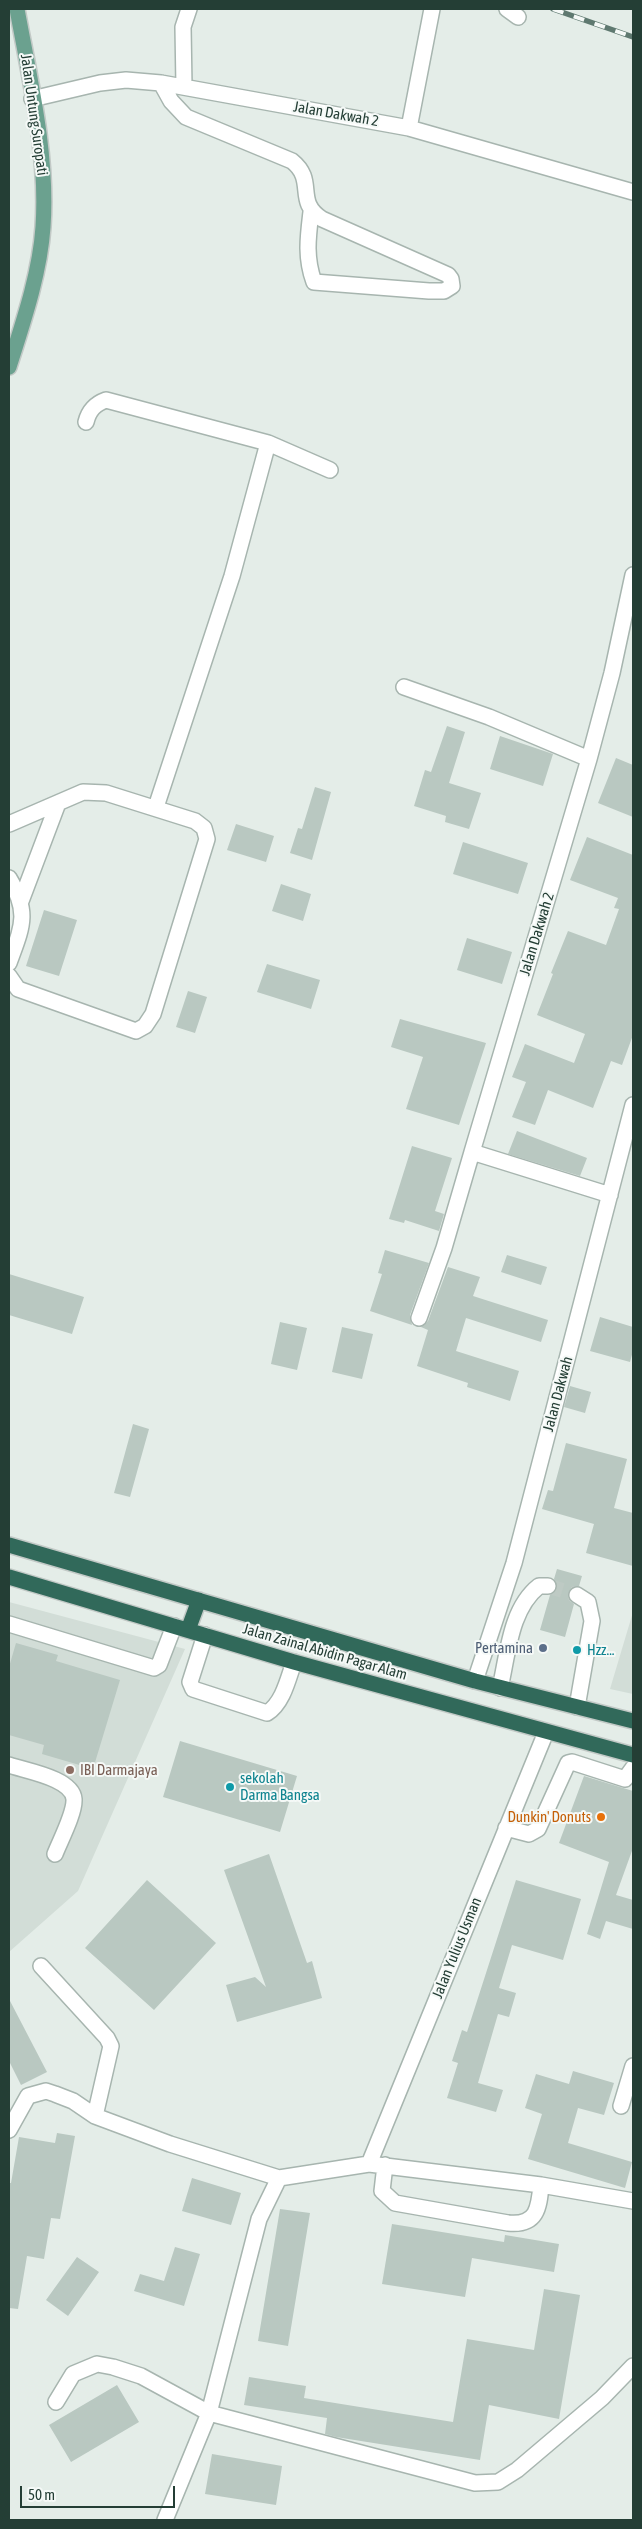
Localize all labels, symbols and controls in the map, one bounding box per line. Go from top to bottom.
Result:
street label: Jalan Untung Suropati [17,53,51,177]
street label: Jalan Dakwah 2 [292,98,380,130]
street label: Jalan Dakwah 2 [516,890,558,978]
street label: Jalan Dakwah [539,1354,577,1434]
street label: Jalan Zainal Abidin Pagar Alam [241,1620,409,1684]
place label: Pertamina [475,1639,533,1657]
place label: Hzz... [587,1641,615,1659]
marker: Pertamina [537,1642,549,1654]
marker: Hzz... [571,1644,583,1656]
place label: IBI Darmajaya [80,1761,158,1779]
marker: IBI Darmajaya [64,1764,76,1776]
place label: sekolah Darma Bangsa [240,1769,320,1804]
marker: sekolah Darma Bangsa [224,1781,236,1793]
place label: Dunkin' Donuts [507,1808,591,1826]
marker: Dunkin' Donuts [595,1811,607,1823]
street label: Jalan Yulius Usman [429,1895,485,2001]
scale bar [22,2476,178,2508]
text: 50 m [28,2486,55,2503]

